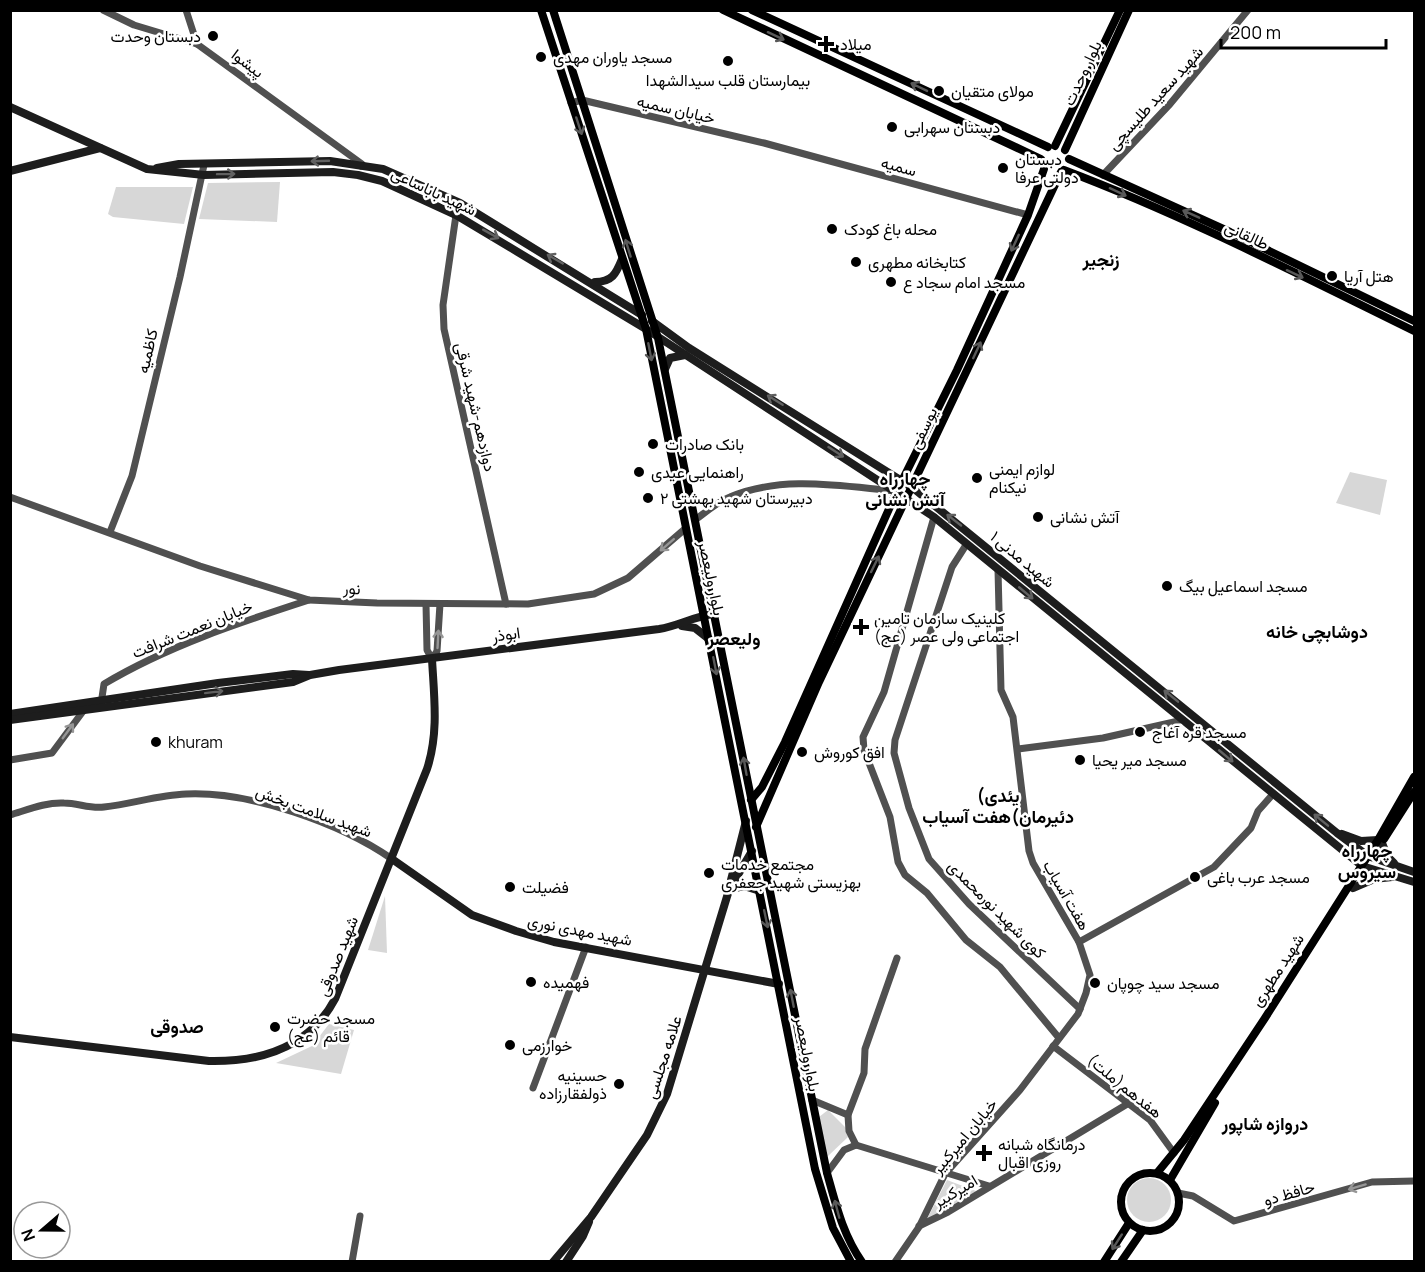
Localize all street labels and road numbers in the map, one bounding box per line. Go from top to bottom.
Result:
street label: بلوار وحدت [1057,37,1107,109]
street label: شهید سعید طلیسچی [1102,41,1209,156]
street label: پیشوا [227,43,269,83]
street label: خیابان سمیه [635,89,717,129]
street label: سمیه [879,151,919,181]
street label: شهید باباساعی [388,162,480,220]
street label: طالقانی [1221,215,1273,255]
street label: کاظمیه [131,327,163,375]
street label: دوازدهم-شهید شرقی [450,340,502,474]
street label: یوسفی [904,403,942,453]
street label: شهید مدنی ۱ [986,526,1060,592]
street label: بلوار ولیعصر [693,538,731,617]
street label: نور [342,577,361,599]
street label: خیابان نعمت شرافت [128,595,256,663]
street label: ابوذر [489,621,522,647]
street label: شهید سلامت بخش [253,780,375,842]
street label: کوی شهید نورمحمدی [943,855,1051,963]
street label: هفت آسیاب [1038,856,1096,934]
street label: شهید مهدی نوری [526,909,634,951]
street label: شهید صدوقی [311,913,363,999]
street label: شهید مطهری [1245,929,1309,1011]
street label: علامه مجلسی [639,1012,687,1102]
street label: بلوار ولیعصر [790,1014,826,1093]
street label: هفدهم(ملت) [1083,1049,1167,1123]
street label: خیابان امیرکبیر [925,1093,1002,1179]
street label: امیرکبیر [928,1169,981,1213]
street label: حافظ دو [1261,1175,1317,1211]

